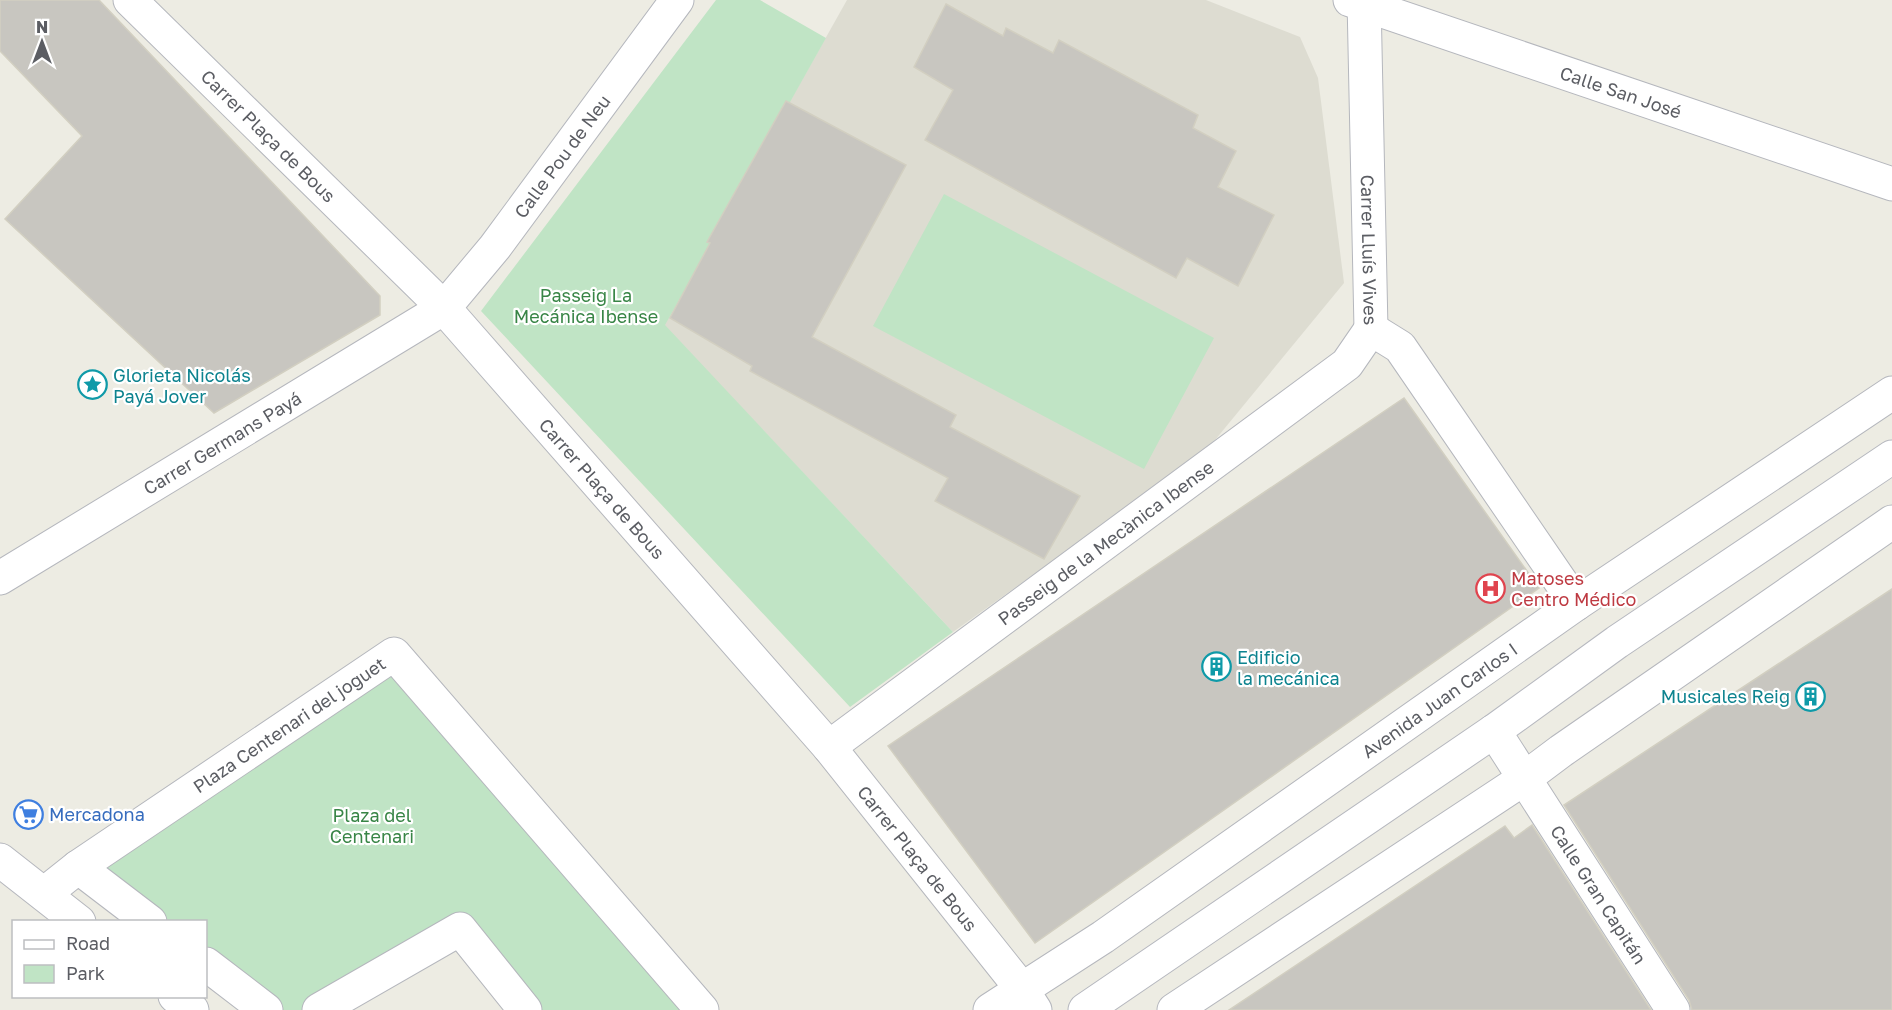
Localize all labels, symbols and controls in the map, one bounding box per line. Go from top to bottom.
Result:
north arrow [12,12,72,72]
text: N [36,17,48,37]
street label: Calle San José [1557,61,1684,123]
street label: Carrer Plaça de Bous [197,65,340,207]
street label: Calle Pou de Neu [509,90,615,222]
street label: Carrer Lluís Vives [1357,174,1382,325]
park label: Passeig La Mecánica Ibense [514,284,658,327]
place label: Glorieta Nicolás Payá Jover [113,364,251,407]
place icon: Glorieta Nicolás Payá Jover [76,369,108,401]
street label: Carrer Germans Payá [139,387,305,499]
street label: Carrer Plaça de Bous [535,414,670,563]
street label: Passeig de la Mecànica Ibense [993,456,1218,629]
place label: Matoses Centro Médico [1511,567,1636,610]
hospital icon: Matoses Centro Médico [1474,572,1506,604]
street label: Avenida Juan Carlos I [1357,638,1521,762]
place label: Edificio la mecánica [1237,646,1340,689]
building icon: Edificio la mecánica [1200,651,1232,683]
street label: Plaza Centenari del joguet [189,652,390,797]
building icon: Musicales Reig [1795,680,1827,712]
place label: Musicales Reig [1661,685,1790,707]
street label: Carrer Plaça de Bous [853,781,982,935]
supermarket icon: Mercadona [12,798,44,830]
place label: Mercadona [49,803,145,825]
park label: Plaza del Centenari [330,804,414,847]
street label: Calle Gran Capitán [1546,821,1651,968]
legend [12,920,207,998]
text: Road [66,932,110,954]
text: Park [66,962,105,984]

